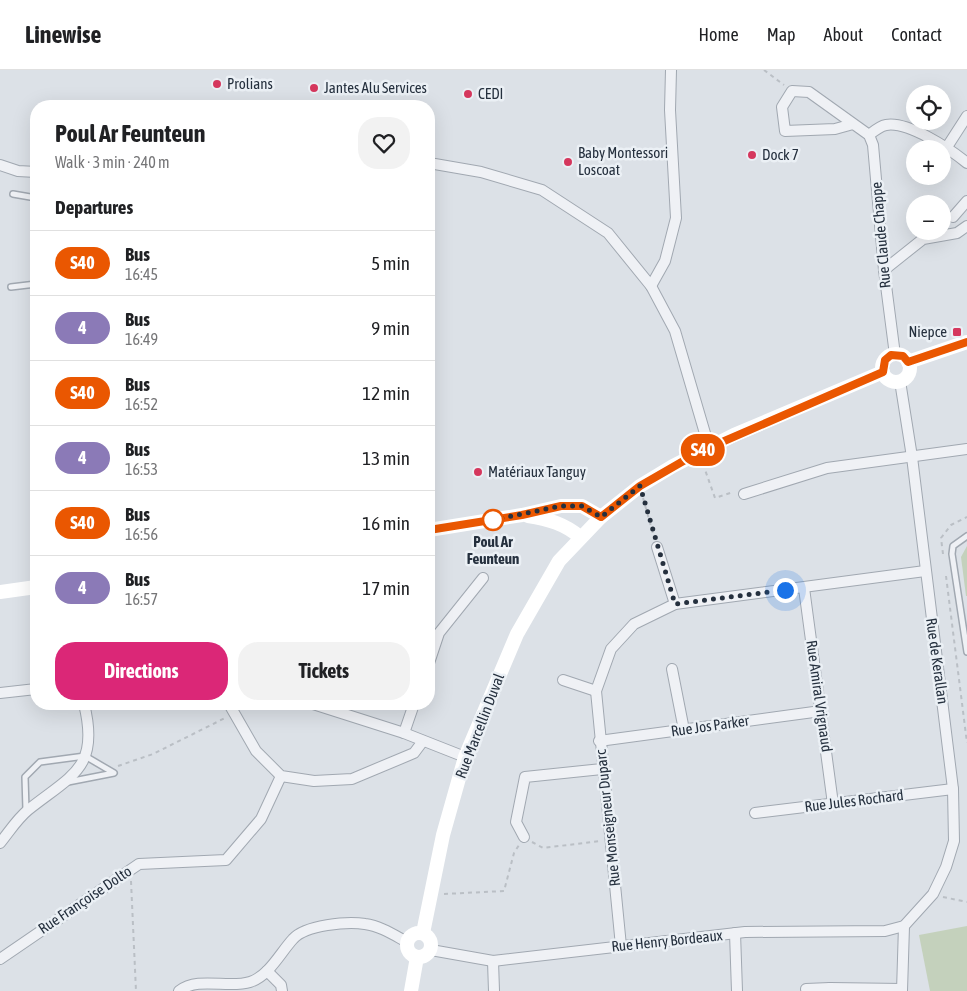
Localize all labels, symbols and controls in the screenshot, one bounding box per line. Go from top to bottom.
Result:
text: Linewise [25,21,101,48]
text: Home [699,24,739,45]
text: Map [767,24,796,45]
text: About [824,24,863,45]
text: Contact [891,24,942,45]
place label: Prolians [227,75,273,92]
marker: Prolians [211,78,223,90]
place label: Jantes Alu Services [324,79,427,96]
marker: Jantes Alu Services [308,82,320,94]
place label: CEDI [478,85,503,102]
map controls [906,85,951,240]
button: locate [906,85,951,130]
marker: CEDI [462,88,474,100]
button: heart [358,117,410,169]
text: Poul Ar Feunteun [55,120,205,147]
button: + [906,140,951,185]
place label: Baby Montessori Loscoat [578,144,668,178]
place label: Dock 7 [762,146,799,163]
marker: Dock 7 [746,149,758,161]
text: Walk · 3 min · 240 m [55,153,169,171]
marker: Baby Montessori Loscoat [562,156,574,168]
street label: Rue Claude Chappe [867,181,894,289]
button: − [906,195,951,240]
text: Departures [55,196,133,218]
text: Bus [125,243,150,265]
text: S40 [70,252,95,273]
text: 5 min [371,252,410,274]
text: 16:45 [125,265,158,283]
text: Bus [125,308,150,330]
text: 4 [78,317,87,338]
text: 9 min [371,317,410,339]
place label: Niepce [908,323,947,340]
marker: Niepce [951,326,963,338]
text: 16:49 [125,330,158,348]
text: Bus [125,373,150,395]
text: S40 [70,382,95,403]
text: 12 min [362,382,410,404]
text: 16:52 [125,395,158,413]
line badge: S40 [674,434,732,466]
text: Bus [125,438,150,460]
text: S40 [691,439,715,460]
text: 4 [78,447,87,468]
text: 13 min [362,447,410,469]
text: 16:53 [125,460,158,478]
place label: Matériaux Tanguy [488,463,586,480]
marker: Matériaux Tanguy [472,466,484,478]
text: Bus [125,503,150,525]
marker: Poul Ar Feunteun [482,509,504,531]
text: S40 [70,512,95,533]
text: 16 min [362,512,410,534]
text: 16:56 [125,525,158,543]
place label: Poul Ar Feunteun [467,533,519,567]
text: Bus [125,568,150,590]
text: 4 [78,577,87,598]
text: 17 min [362,577,410,599]
your location [773,578,798,603]
text: 16:57 [125,590,158,608]
street label: Rue de Kerallan [923,617,952,705]
street label: Rue Amiral Vrignaud [803,639,836,753]
button: Directions [55,642,228,700]
button: Tickets [238,642,410,700]
street label: Rue Marcellin Duval [452,671,507,781]
street label: Rue Jos Parker [670,712,751,739]
street label: Rue Monseigneur Duparc [592,748,623,887]
street label: Rue Jules Rochard [804,786,904,815]
street label: Rue Françoise Dolto [35,862,134,937]
street label: Rue Henry Bordeaux [610,926,723,955]

